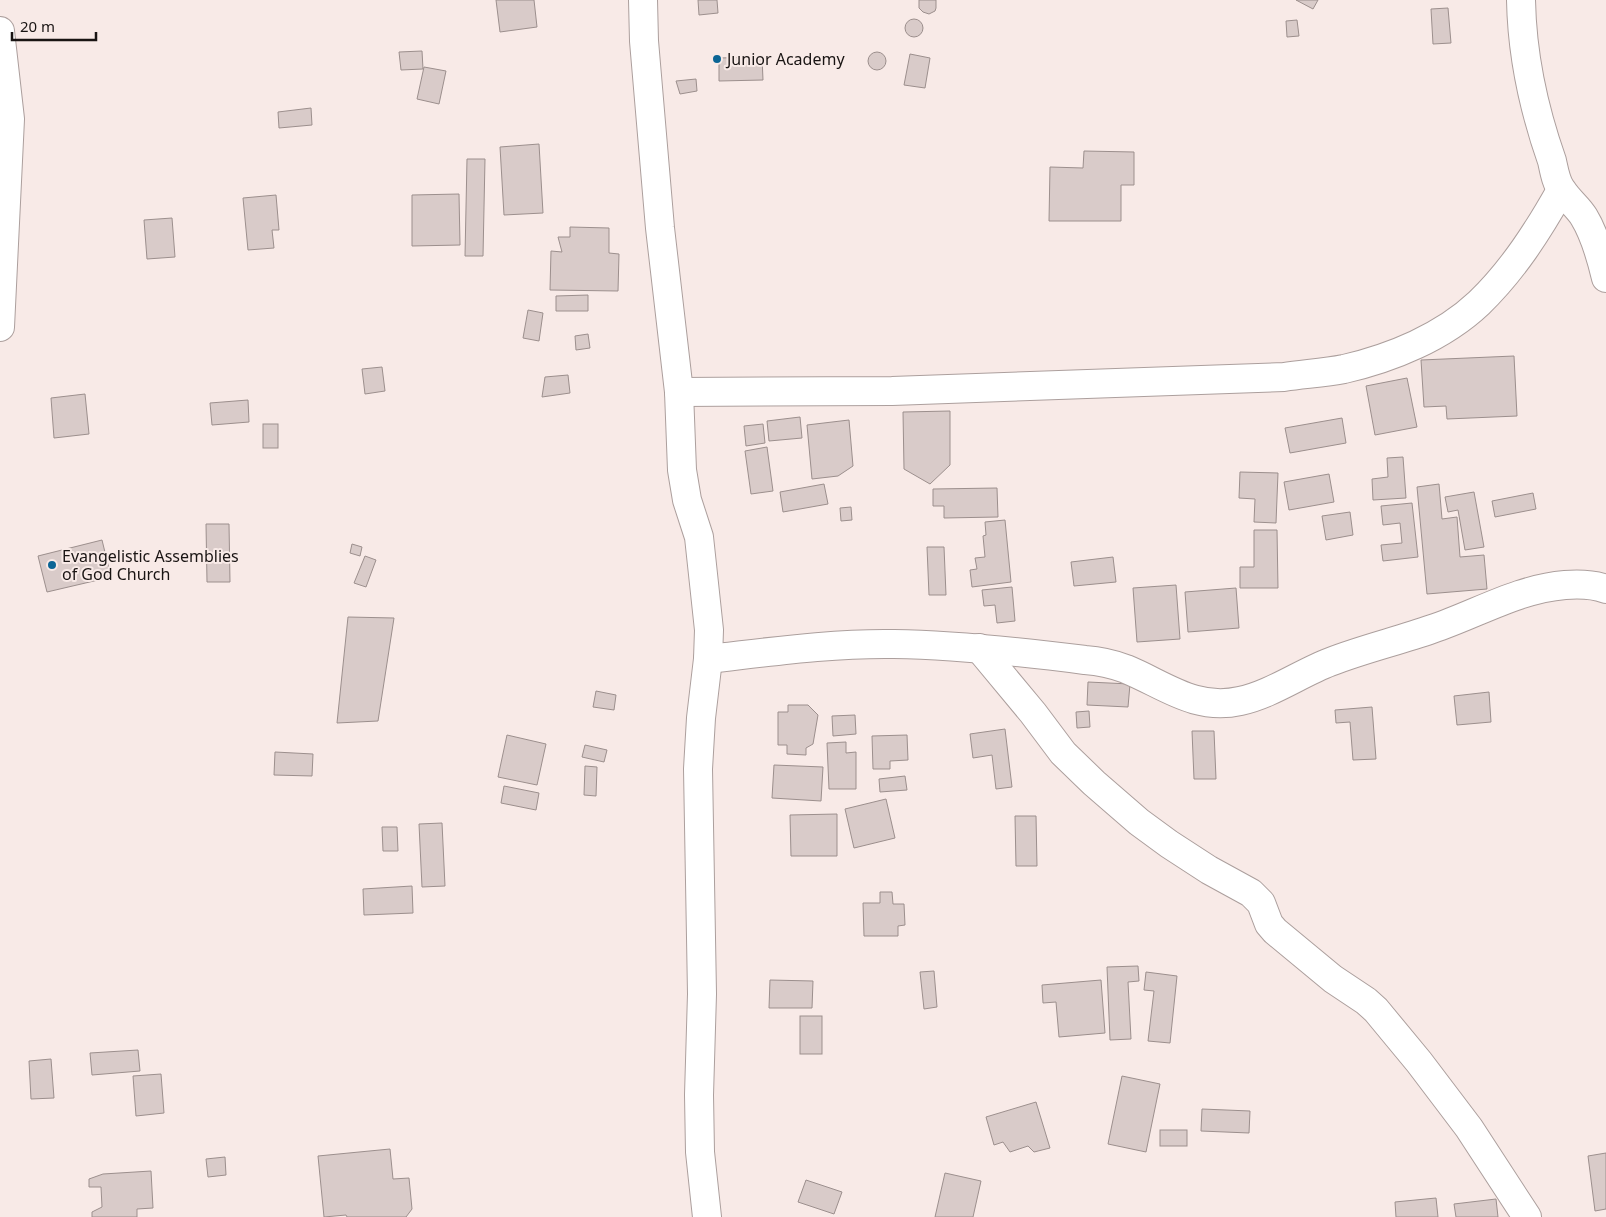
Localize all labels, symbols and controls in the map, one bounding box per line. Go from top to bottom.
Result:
scale bar [12,10,96,42]
text: 20 m [20,16,55,36]
place label: Junior Academy [725,48,845,70]
marker: Junior Academy [711,53,723,65]
place label: Evangelistic Assemblies of God Church [62,545,239,585]
marker: Evangelistic Assemblies of God Church [46,559,58,571]

